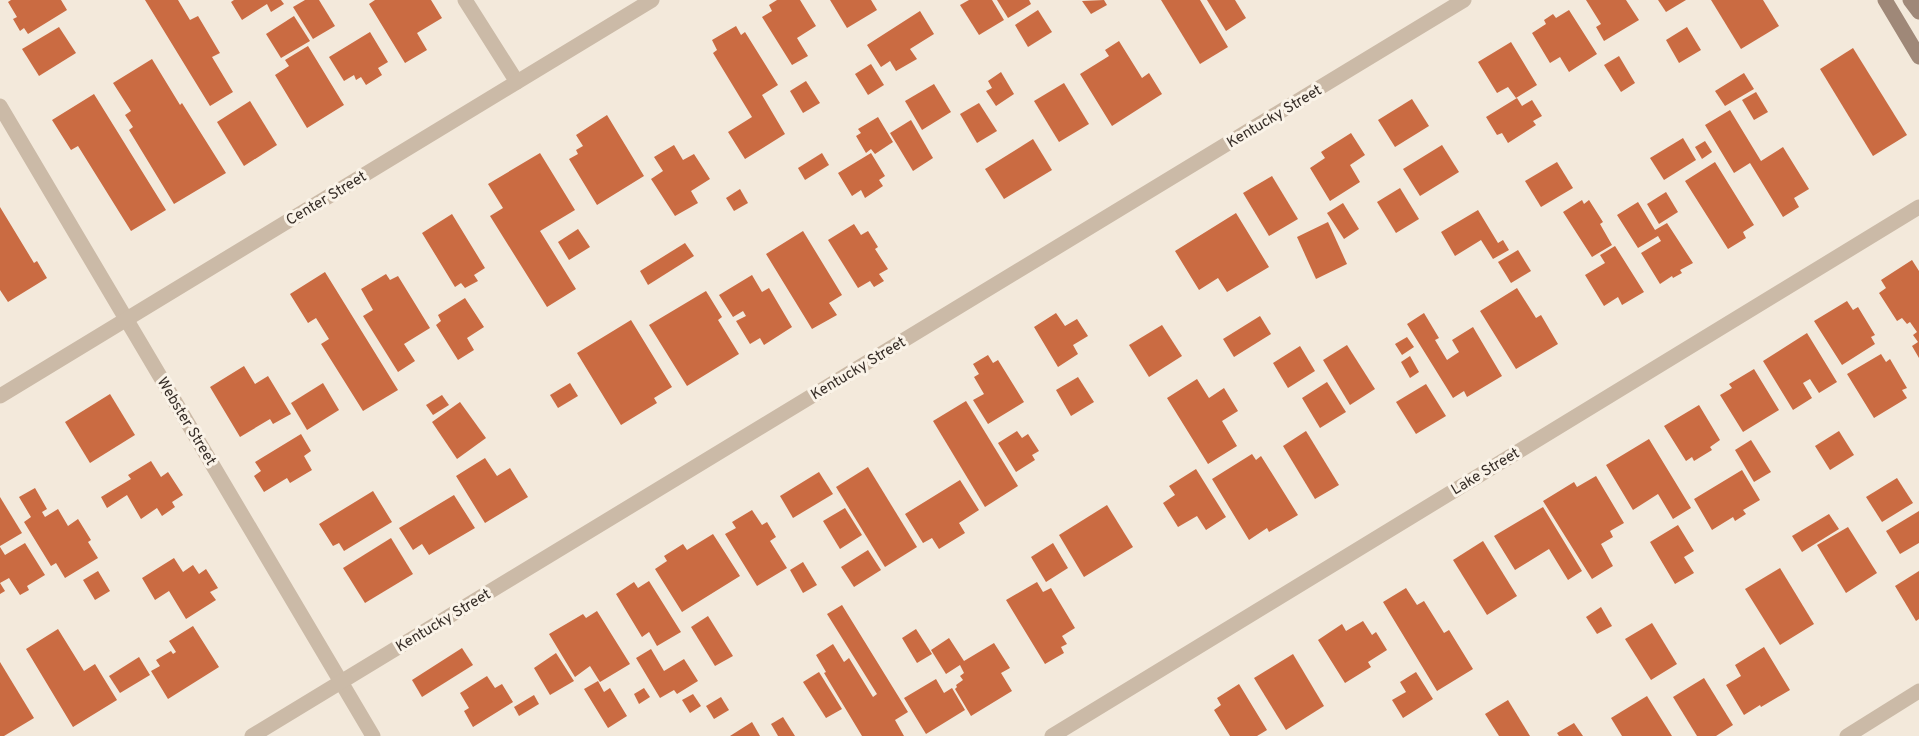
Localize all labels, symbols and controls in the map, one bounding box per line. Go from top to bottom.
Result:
street label: Kentucky Street [1224,81,1326,153]
street label: Center Street [283,168,371,231]
street label: Kentucky Street [808,333,910,405]
street label: Webster Street [152,374,220,469]
street label: Lake Street [1448,444,1524,500]
street label: Kentucky Street [393,585,495,657]

